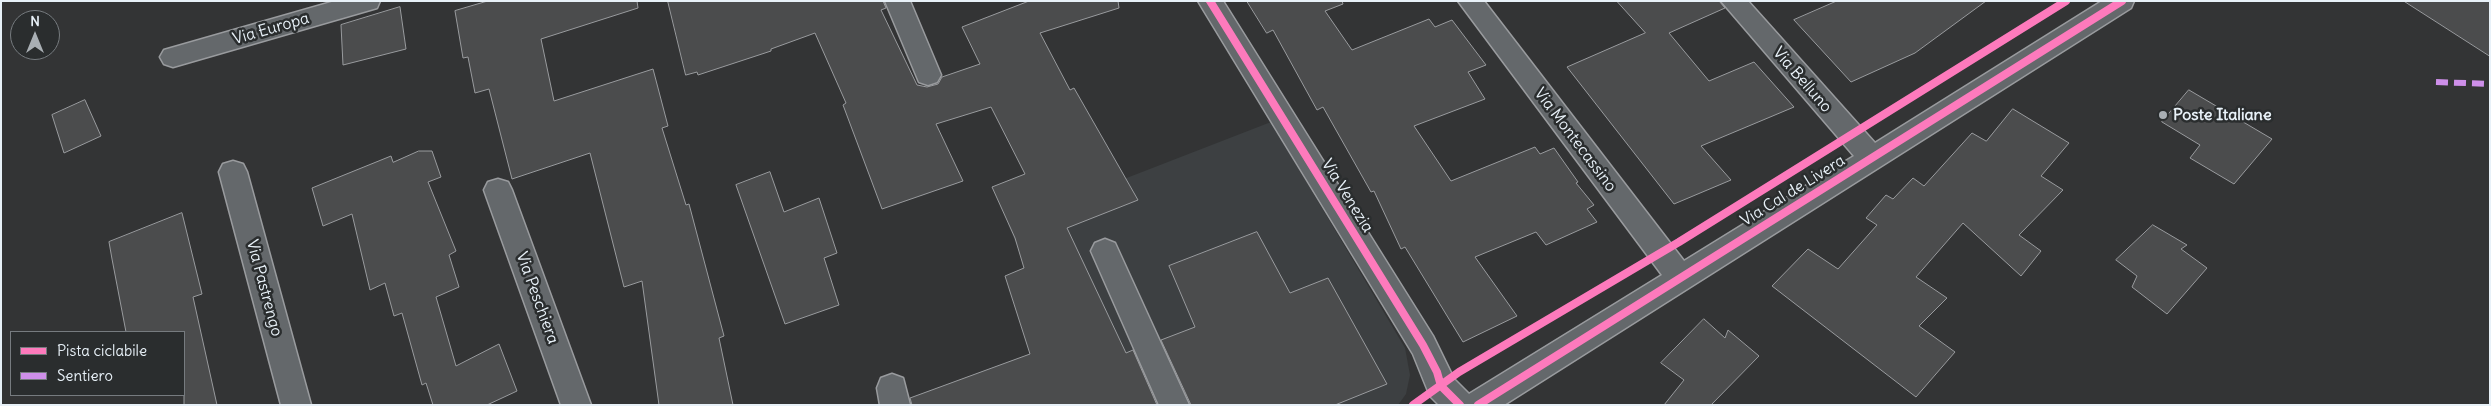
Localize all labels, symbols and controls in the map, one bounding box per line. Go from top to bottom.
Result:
street label: Via Europa [231,9,311,49]
north arrow [10,10,60,60]
text: N [30,12,40,30]
street label: Via Belluno [1768,43,1836,117]
street label: Via Montecassino [1530,84,1620,196]
place label: Poste Italiane [2173,105,2272,125]
marker: Poste Italiane [2157,109,2169,121]
street label: Via Cal de Livera [1737,151,1849,231]
street label: Via Venezia [1317,156,1377,236]
street label: Via Pastrengo [242,237,286,339]
street label: Via Peschiera [511,249,563,347]
legend [10,331,185,396]
text: Pista ciclabile [57,341,147,360]
text: Sentiero [57,366,113,385]

